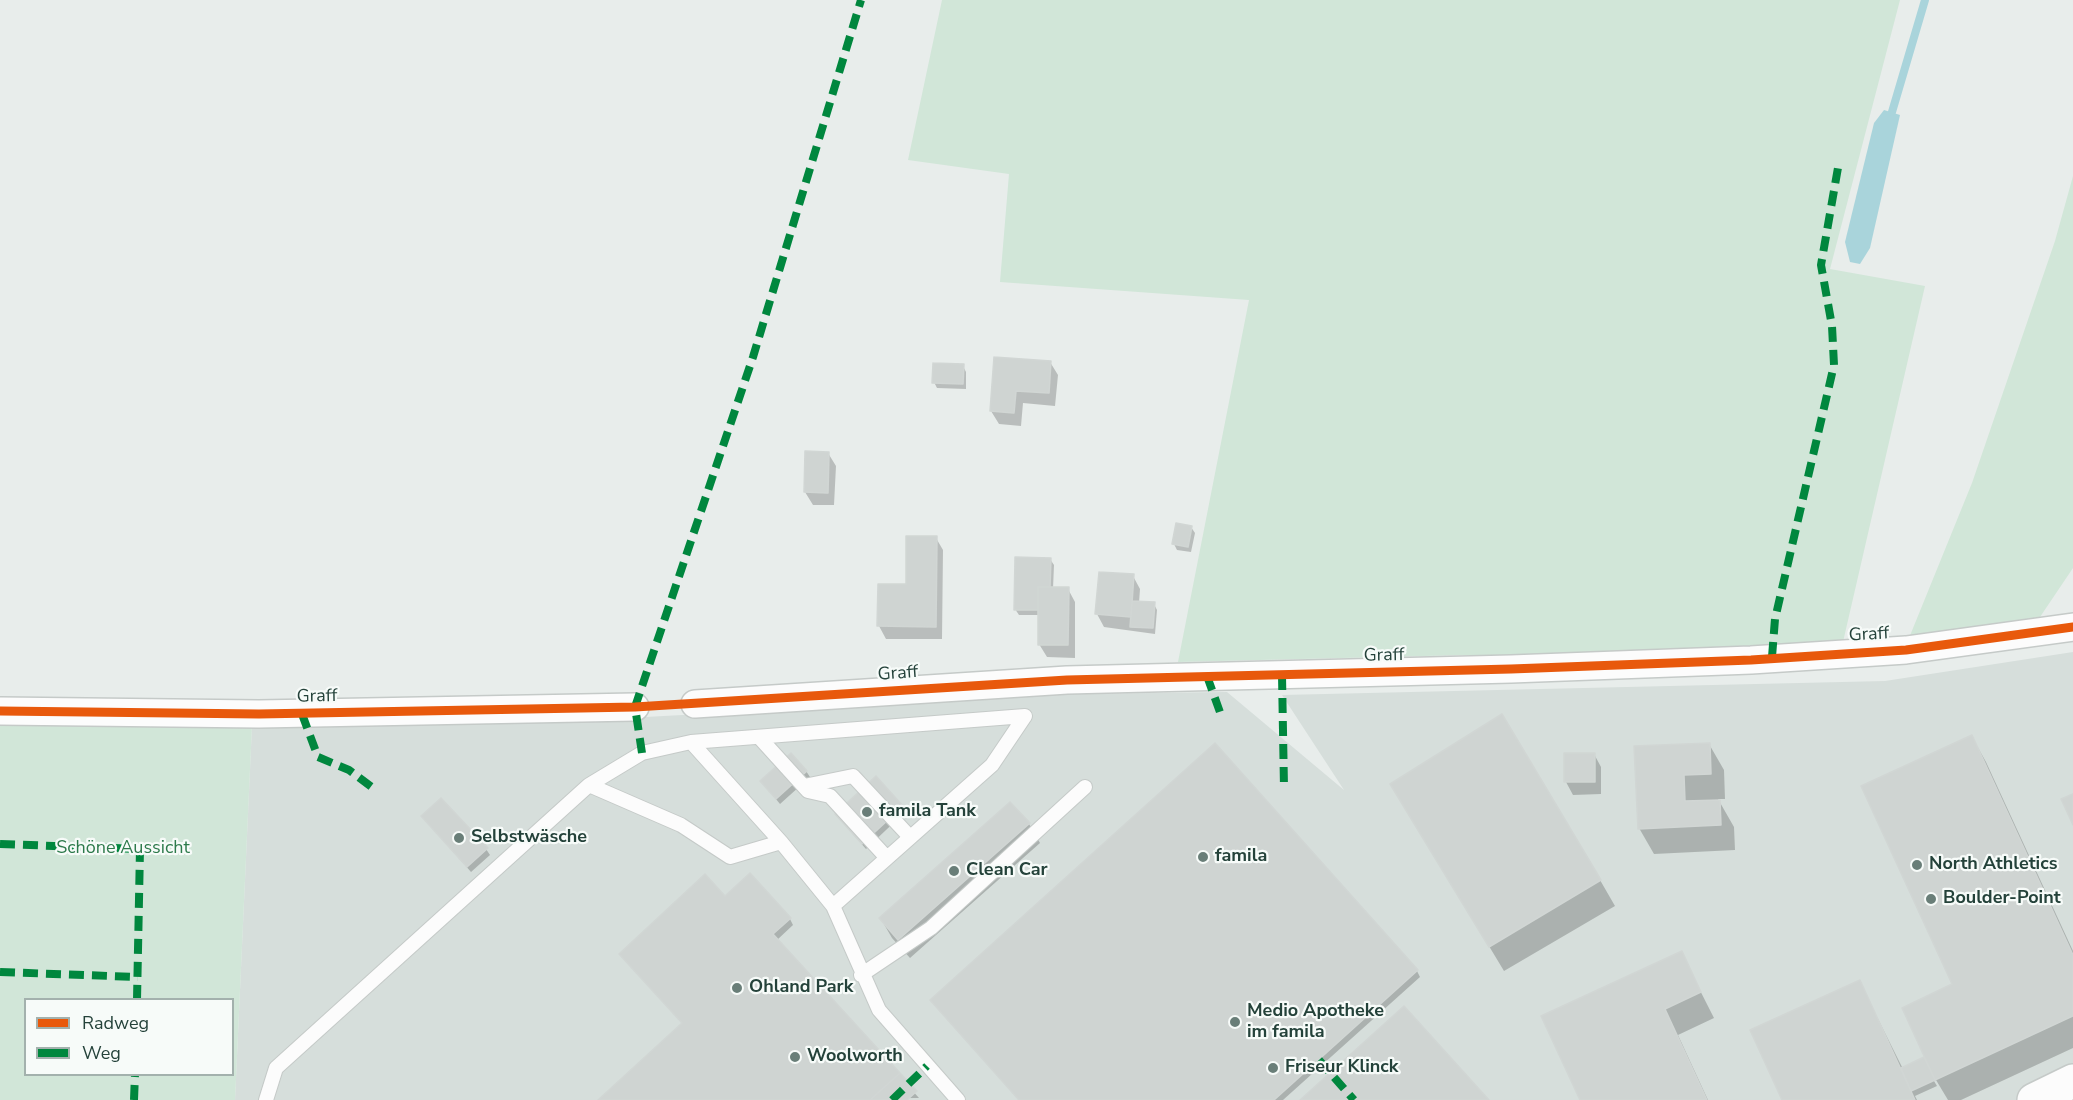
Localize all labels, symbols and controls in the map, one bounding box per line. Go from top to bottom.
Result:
street label: Graff [1848,623,1890,647]
street label: Graff [1363,645,1405,667]
street label: Graff [877,662,919,686]
street label: Graff [296,686,338,708]
place label: famila Tank [879,801,976,823]
marker: famila Tank [860,805,874,819]
place label: Selbstwäsche [471,827,587,849]
marker: Selbstwäsche [452,831,466,845]
park label: Schöne Aussicht [56,838,190,860]
place label: famila [1215,846,1267,868]
marker: famila [1196,850,1210,864]
place label: North Athletics [1929,854,2057,876]
marker: North Athletics [1910,858,1924,872]
place label: Clean Car [966,860,1048,882]
marker: Clean Car [947,864,961,878]
place label: Boulder-Point [1943,888,2061,910]
marker: Boulder-Point [1924,892,1938,906]
place label: Ohland Park [749,977,853,999]
marker: Ohland Park [730,981,744,995]
legend [24,998,234,1076]
place label: Medio Apotheke im famila [1247,1001,1384,1044]
text: Radweg [82,1011,149,1035]
marker: Medio Apotheke im famila [1228,1015,1242,1029]
text: Weg [82,1041,121,1065]
place label: Woolworth [807,1046,903,1068]
marker: Woolworth [788,1050,802,1064]
place label: Friseur Klinck [1285,1057,1398,1079]
marker: Friseur Klinck [1266,1061,1280,1075]

